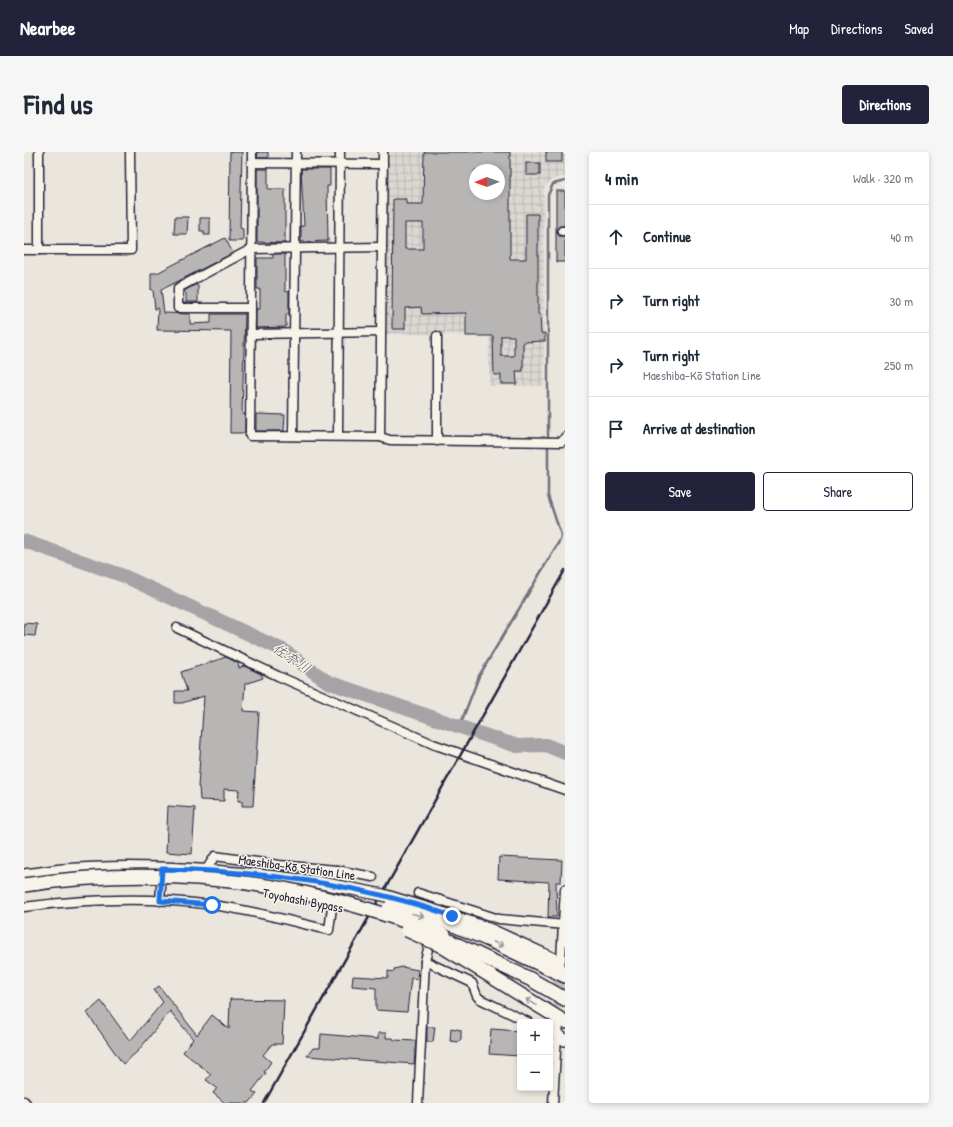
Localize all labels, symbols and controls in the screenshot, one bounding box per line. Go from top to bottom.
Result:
text: Nearbee [20,15,75,41]
text: Map [789,19,809,38]
text: Directions [831,19,882,38]
text: Saved [904,19,933,38]
text: Find us [24,85,93,123]
button: Directions [842,85,929,124]
north arrow [469,164,505,200]
text: 4 min [605,167,638,190]
text: Walk · 320 m [853,169,913,187]
icon: ahead [605,226,627,248]
text: Continue [643,226,691,247]
text: 40 m [890,228,913,246]
icon: right [605,290,627,312]
text: Turn right [643,290,699,311]
text: 30 m [890,292,913,310]
text: Turn right [643,345,699,366]
icon: right [605,354,627,376]
text: 250 m [884,356,913,374]
text: Maeshiba-Kō Station Line [643,366,761,384]
icon: arrive [605,418,627,440]
text: Arrive at destination [643,418,755,439]
button: Save [605,472,755,511]
button: Share [763,472,913,511]
water label: 佐奈川 [269,638,315,677]
street label: Maeshiba-Kō Station Line [237,850,357,884]
street label: Toyohashi Bypass [261,883,345,917]
route start [203,896,221,914]
route end [443,907,461,925]
one-way arrow [411,911,424,919]
one-way arrow [491,941,503,948]
one-way arrow [525,998,537,1006]
map controls [517,1019,553,1091]
button: + [517,1019,553,1055]
button: − [517,1055,553,1091]

